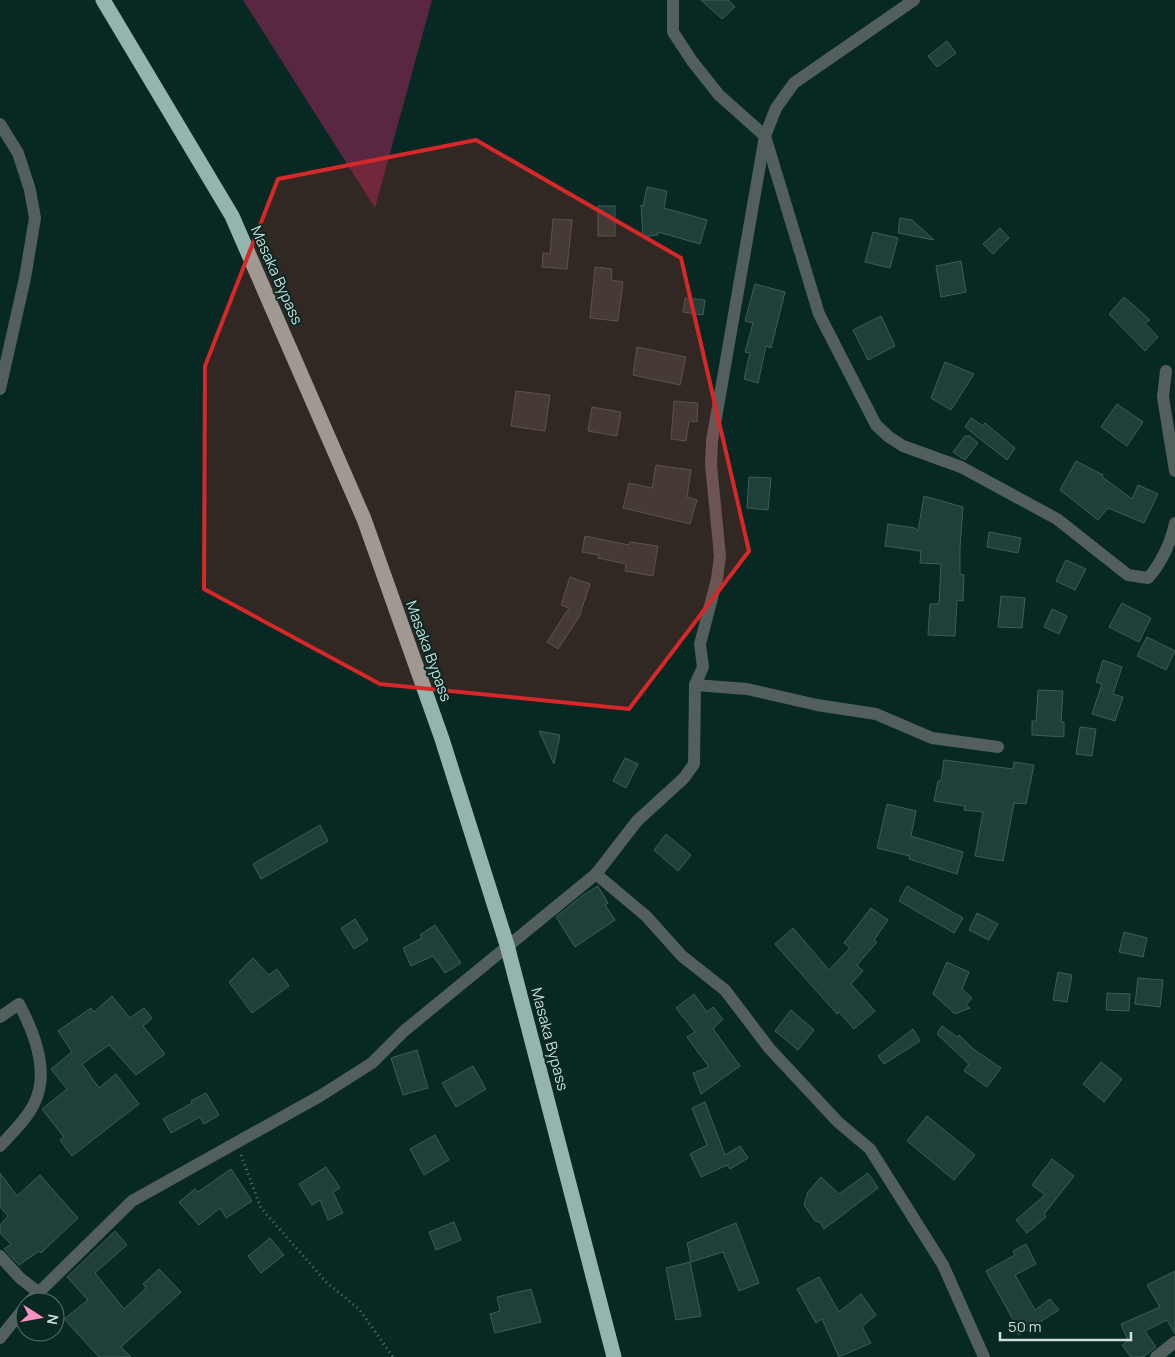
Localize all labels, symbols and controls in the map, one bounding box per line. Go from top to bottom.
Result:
street label: Masaka Bypass [246,222,308,328]
street label: Masaka Bypass [401,598,457,705]
street label: Masaka Bypass [526,985,574,1093]
north arrow [15,1292,65,1342]
scale bar [1000,1310,1131,1342]
text: N [43,1313,64,1326]
text: 50 m [1008,1316,1042,1337]

